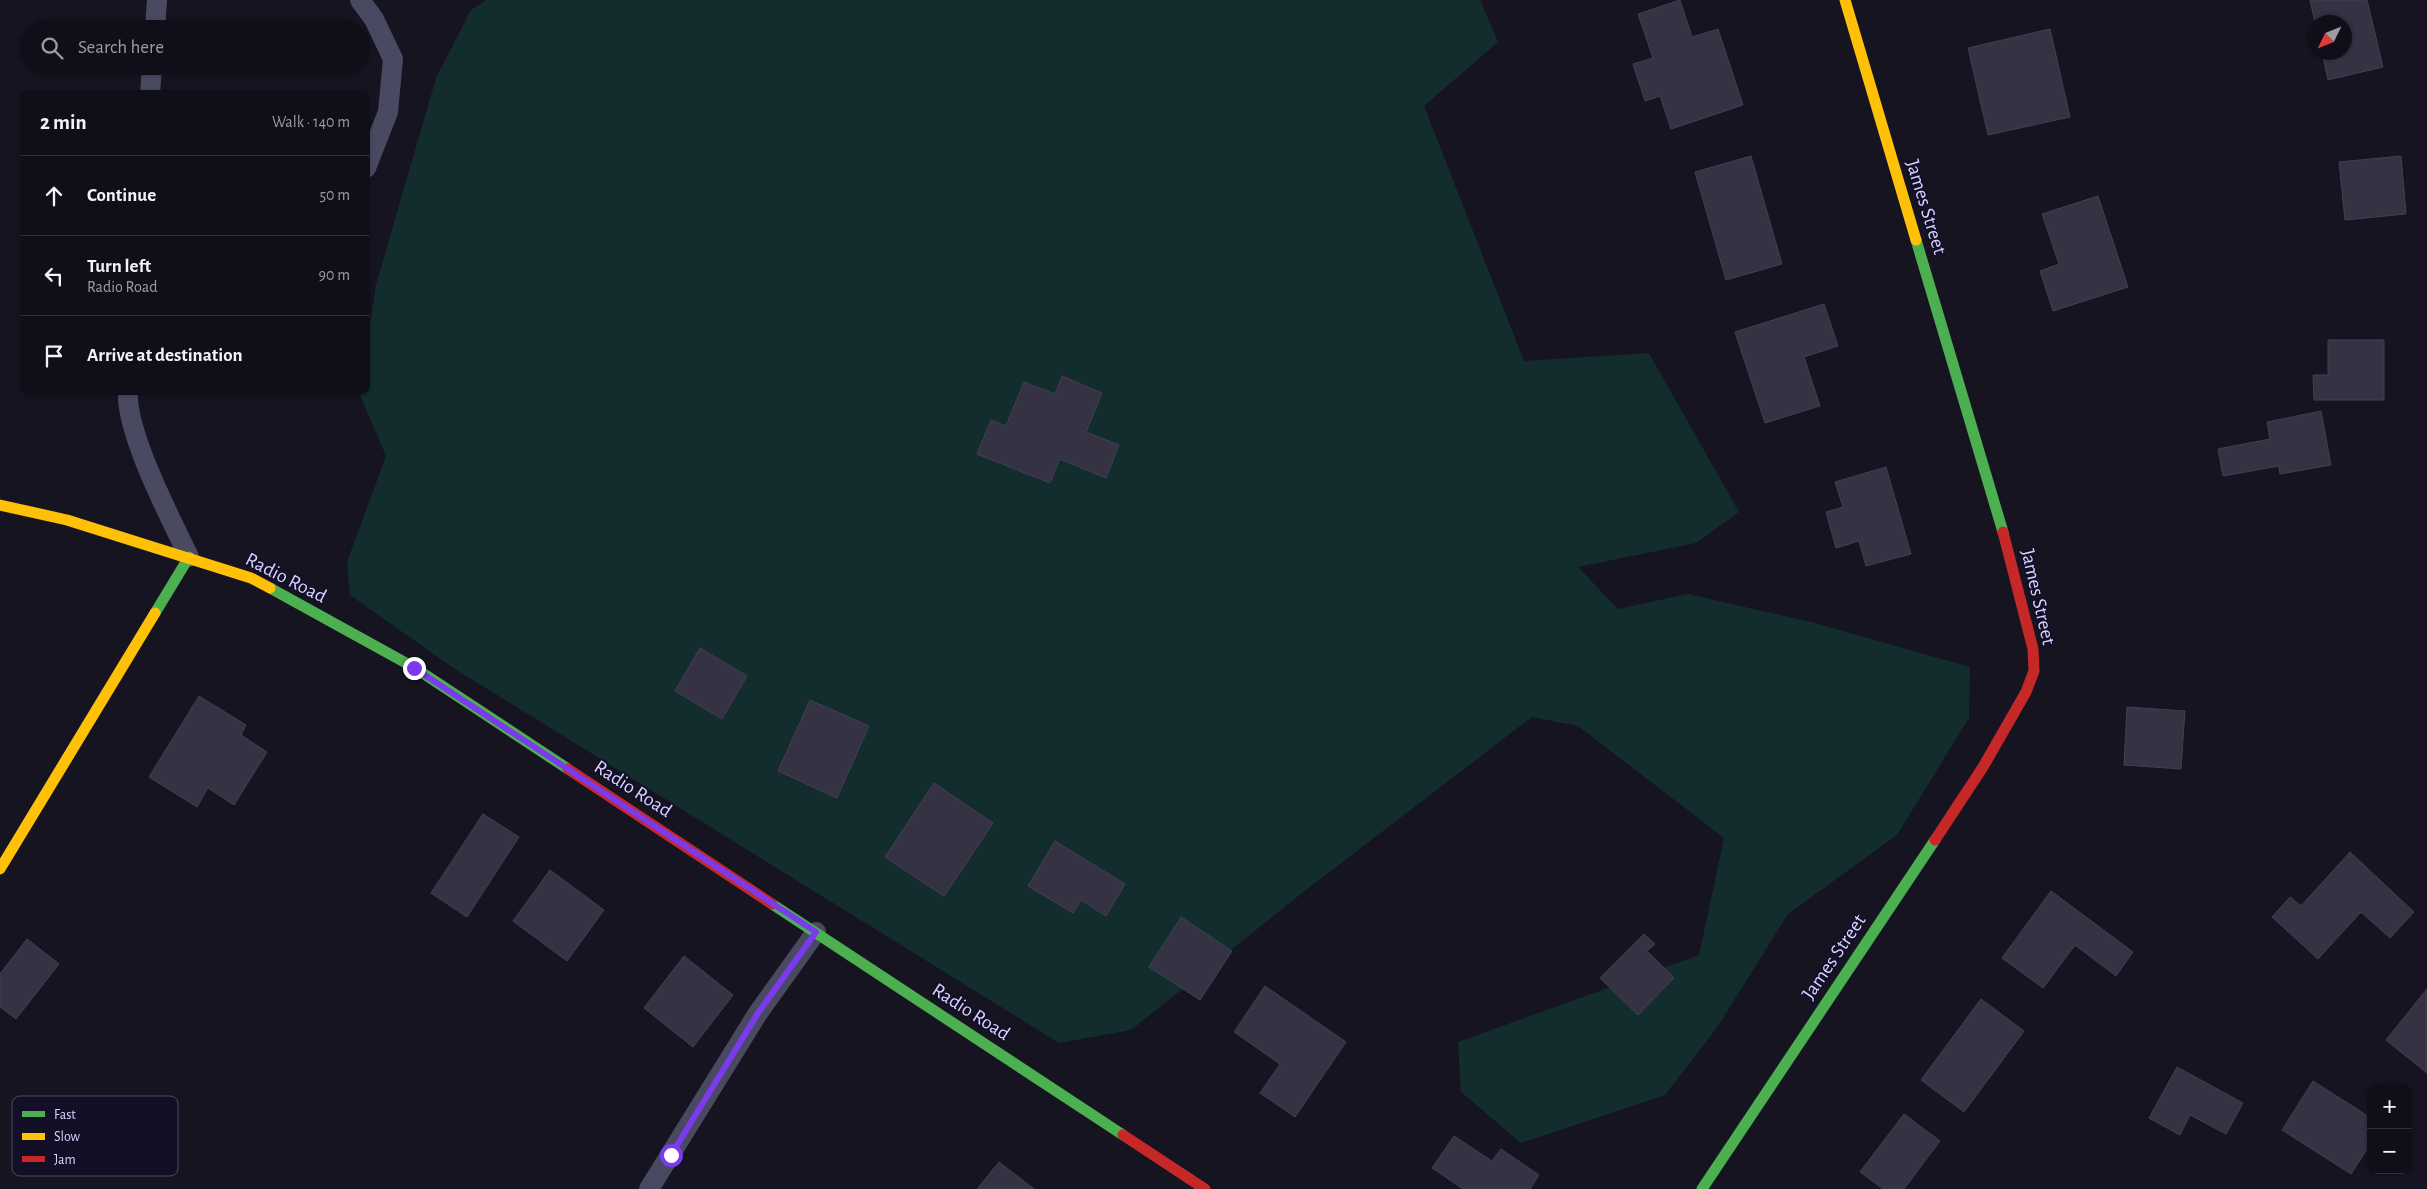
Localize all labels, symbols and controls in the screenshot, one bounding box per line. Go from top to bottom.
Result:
north arrow [2307,15,2352,60]
search box [20,20,370,75]
icon: search [38,34,66,62]
text: Search here [78,38,164,57]
text: 2 min [40,112,87,133]
text: Walk · 140 m [272,114,350,130]
street label: James Street [1902,157,1950,257]
icon: ahead [40,182,68,210]
text: Continue [87,186,156,205]
text: 50 m [319,187,350,203]
text: Turn left [87,257,151,276]
icon: left [40,262,68,290]
text: 90 m [319,267,350,283]
text: Radio Road [87,279,157,295]
icon: arrive [40,342,68,370]
text: Arrive at destination [87,346,243,365]
street label: James Street [2017,547,2059,648]
street label: Radio Road [242,549,330,607]
route end [403,657,426,680]
street label: Radio Road [591,757,675,821]
street label: James Street [1798,910,1870,1003]
street label: Radio Road [929,980,1013,1044]
map controls [2367,1084,2412,1174]
button: + [2367,1084,2412,1129]
legend [12,1096,178,1176]
text: Fast [54,1108,76,1122]
button: − [2367,1129,2412,1174]
text: Slow [54,1130,81,1144]
route start [660,1144,683,1167]
text: Jam [54,1153,76,1167]

